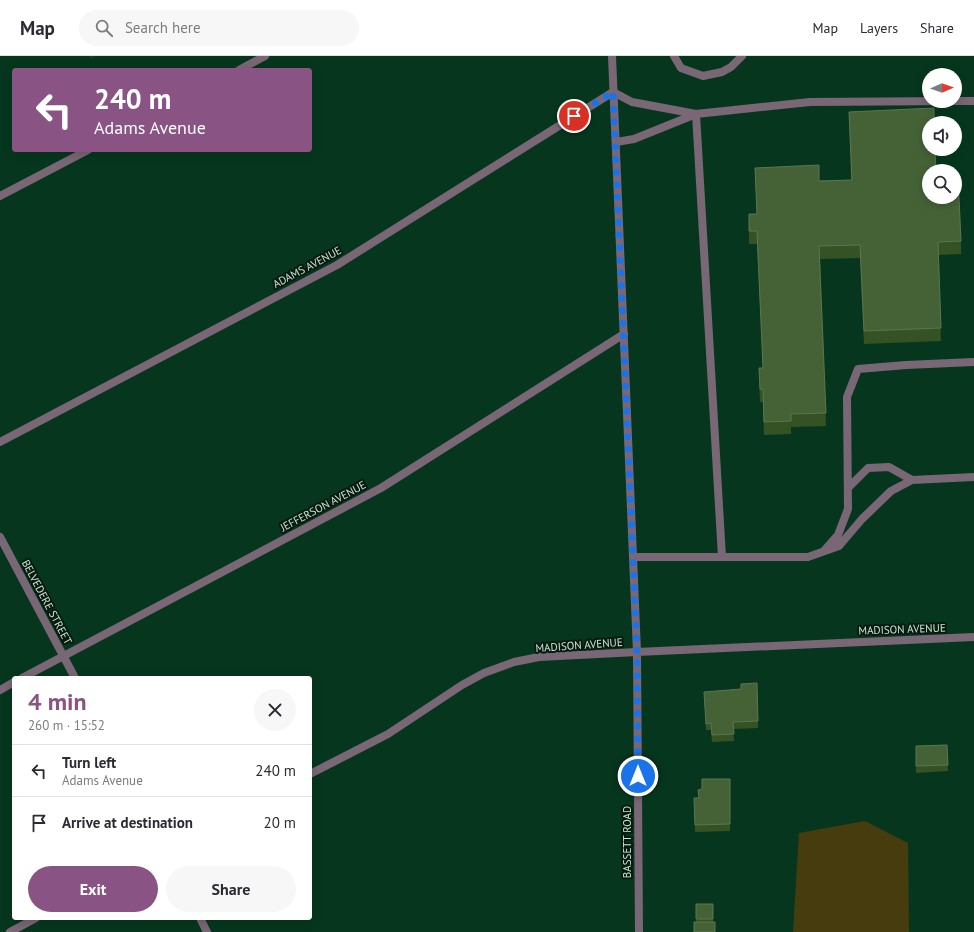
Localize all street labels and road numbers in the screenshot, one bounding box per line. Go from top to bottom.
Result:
street label: ADAMS AVENUE [270,243,344,291]
street label: JEFFERSON AVENUE [277,478,368,535]
street label: BELVEDERE STREET [19,557,75,647]
street label: MADISON AVENUE [858,620,946,638]
street label: MADISON AVENUE [535,635,623,655]
street label: BASSETT ROAD [620,806,634,878]

